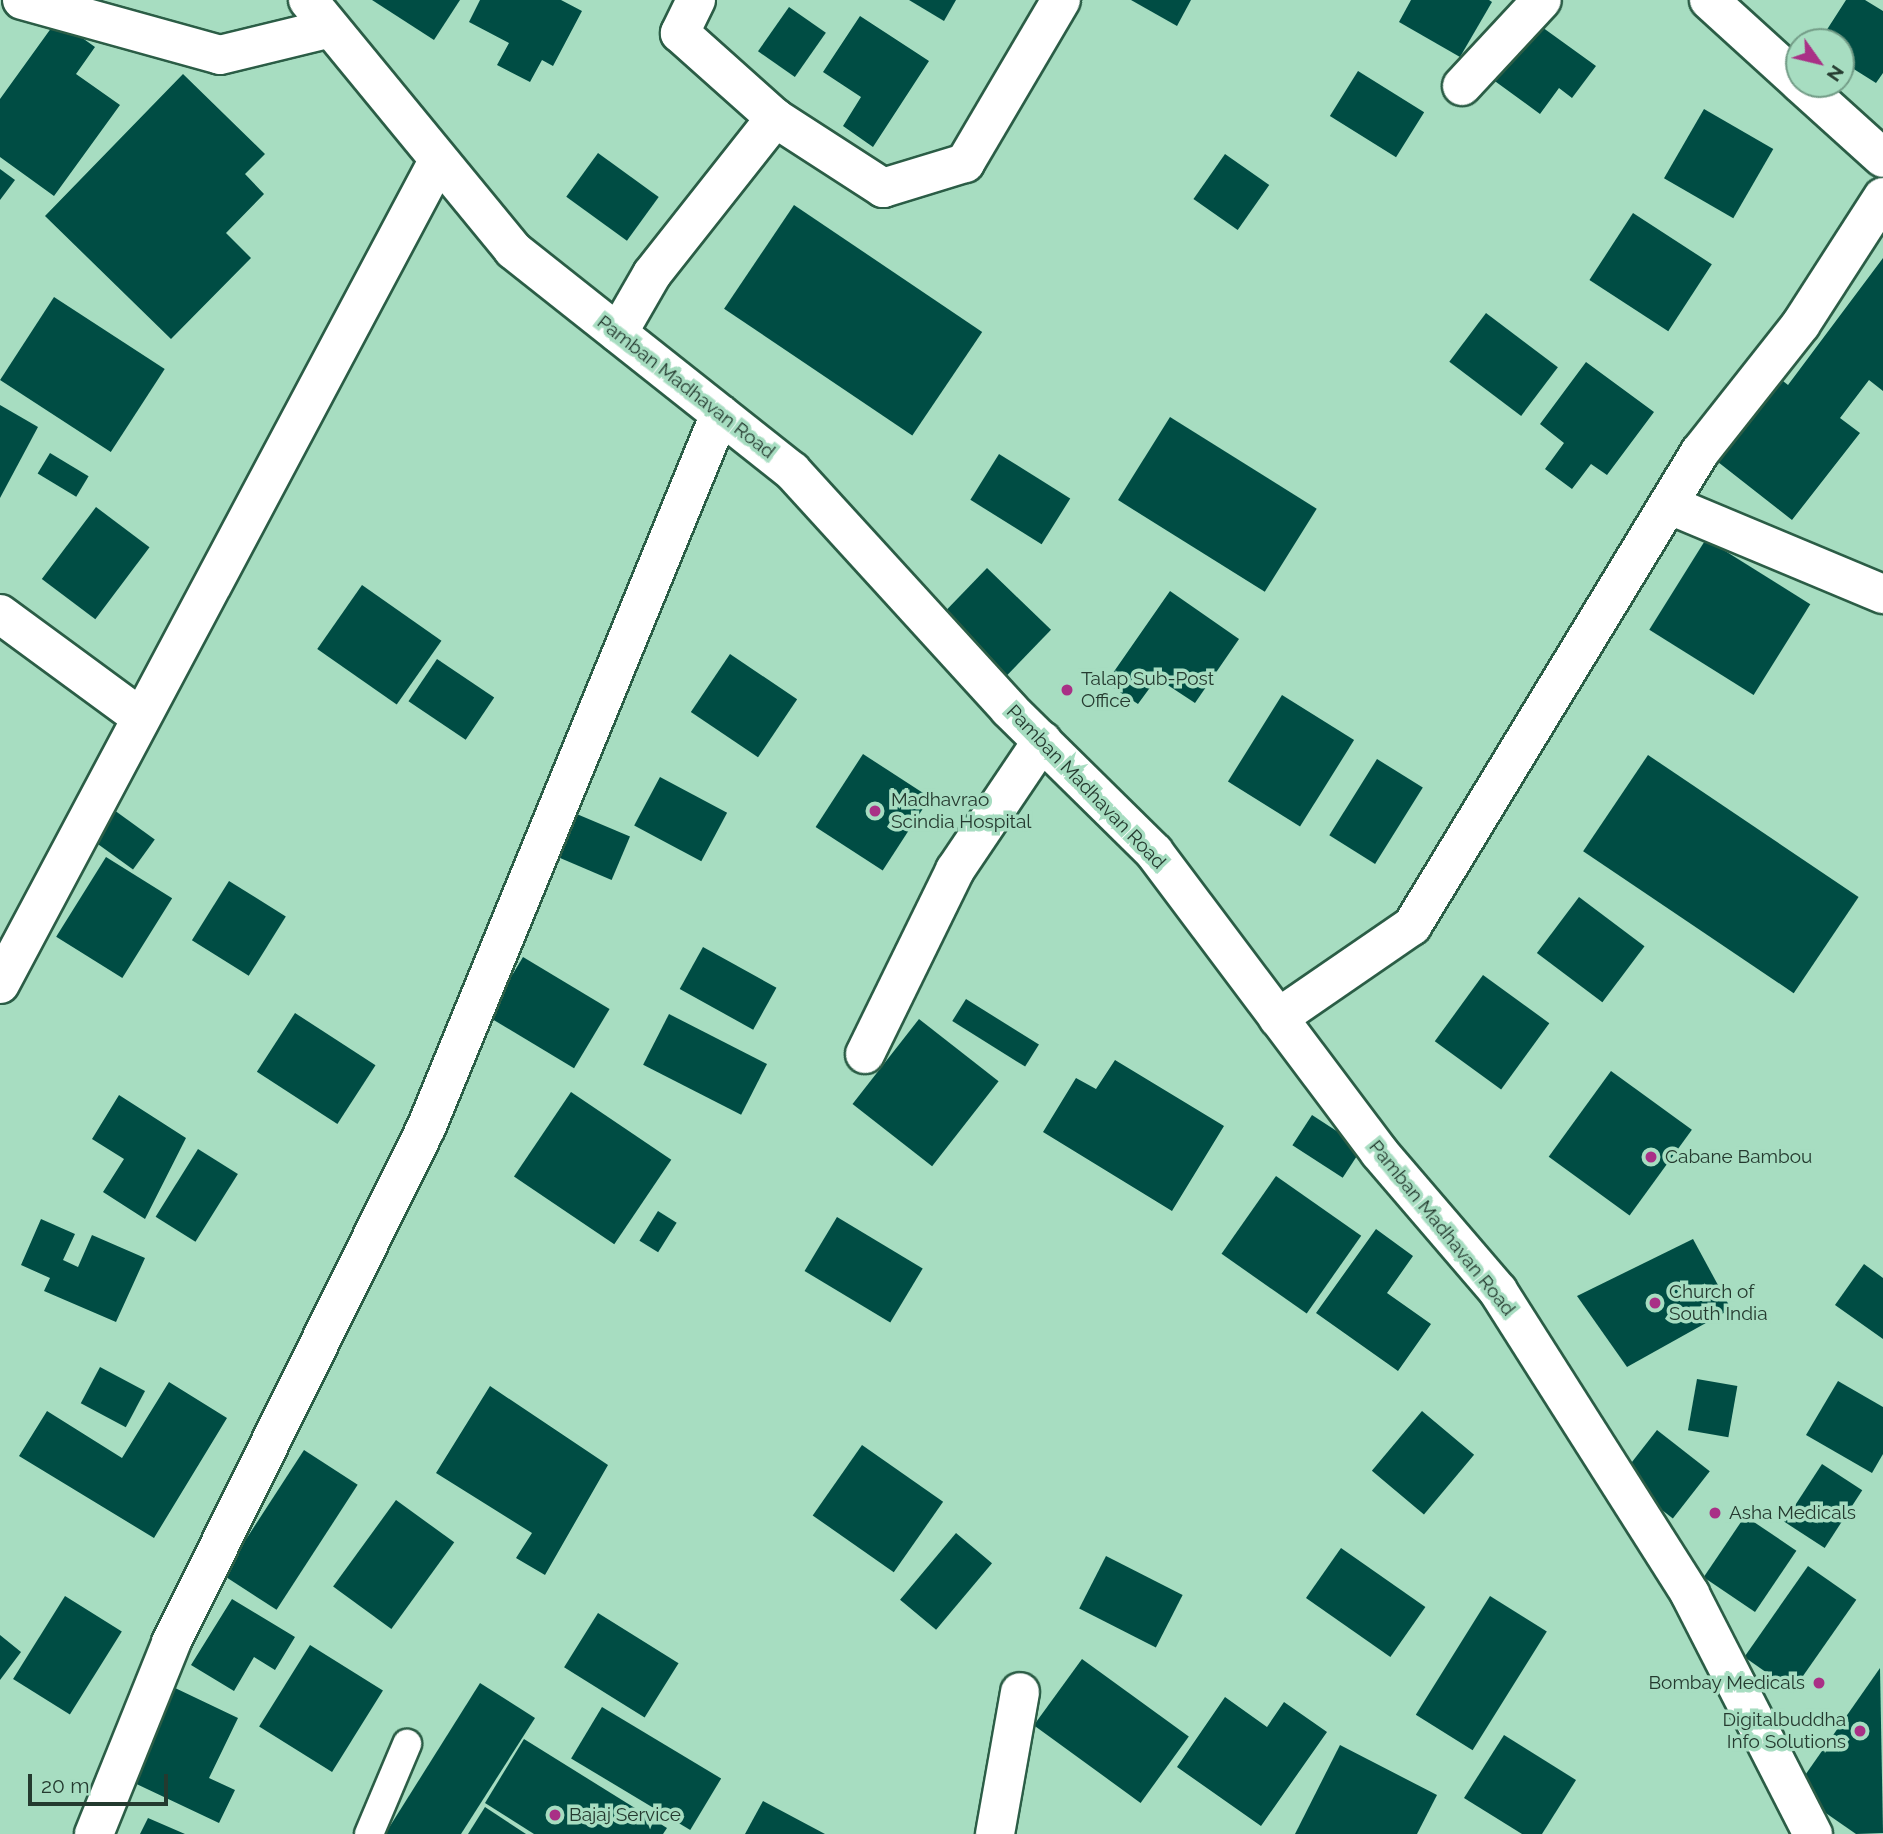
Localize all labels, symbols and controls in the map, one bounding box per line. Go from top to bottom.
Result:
north arrow [1785,28,1855,98]
text: N [1823,61,1849,86]
street label: Pamban Madhavan Road [593,311,779,463]
place label: Talap Sub-Post Office [1081,668,1214,712]
marker: Talap Sub-Post Office [1059,682,1075,698]
street label: Pamban Madhavan Road [1002,700,1170,874]
place label: Madhavrao Scindia Hospital [891,789,1031,833]
marker: Madhavrao Scindia Hospital [865,801,885,821]
street label: Pamban Madhavan Road [1364,1136,1520,1320]
place label: Cabane Bambou [1665,1146,1812,1168]
marker: Cabane Bambou [1643,1149,1659,1165]
place label: Church of South India [1669,1281,1768,1325]
marker: Church of South India [1647,1295,1663,1311]
place label: Asha Medicals [1729,1502,1856,1524]
marker: Asha Medicals [1707,1505,1723,1521]
place label: Bombay Medicals [1648,1672,1805,1694]
marker: Bombay Medicals [1811,1675,1827,1691]
place label: Digitalbuddha Info Solutions [1722,1709,1846,1753]
marker: Digitalbuddha Info Solutions [1852,1723,1868,1739]
scale bar [32,1760,172,1804]
text: 20 m [41,1773,89,1798]
place label: Bajaj Service [569,1804,681,1826]
marker: Bajaj Service [547,1807,563,1823]

